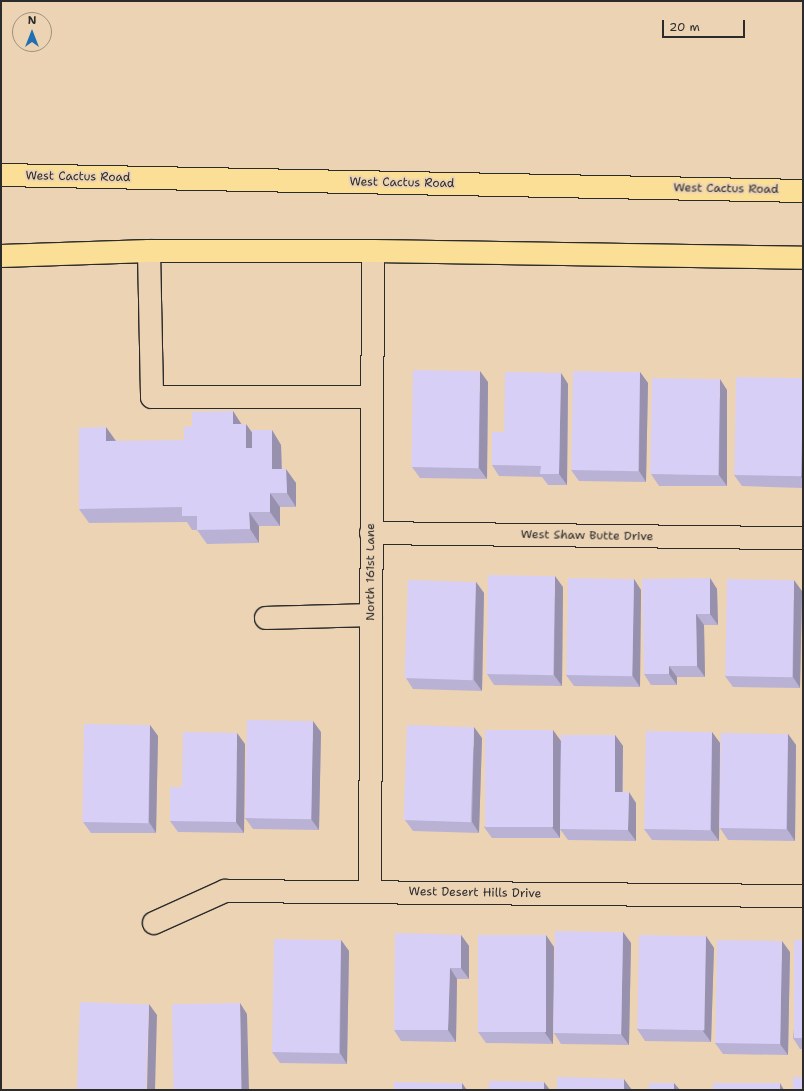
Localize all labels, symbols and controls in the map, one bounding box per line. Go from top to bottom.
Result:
north arrow [12,12,52,52]
scale bar [664,12,747,38]
text: N [28,13,36,28]
text: 20 m [669,19,700,35]
street label: West Cactus Road [25,169,131,185]
street label: West Cactus Road [349,175,455,191]
street label: West Cactus Road [673,181,779,197]
street label: North 161st Lane [364,523,378,621]
street label: West Shaw Butte Drive [521,528,653,544]
street label: West Desert Hills Drive [409,885,541,901]

